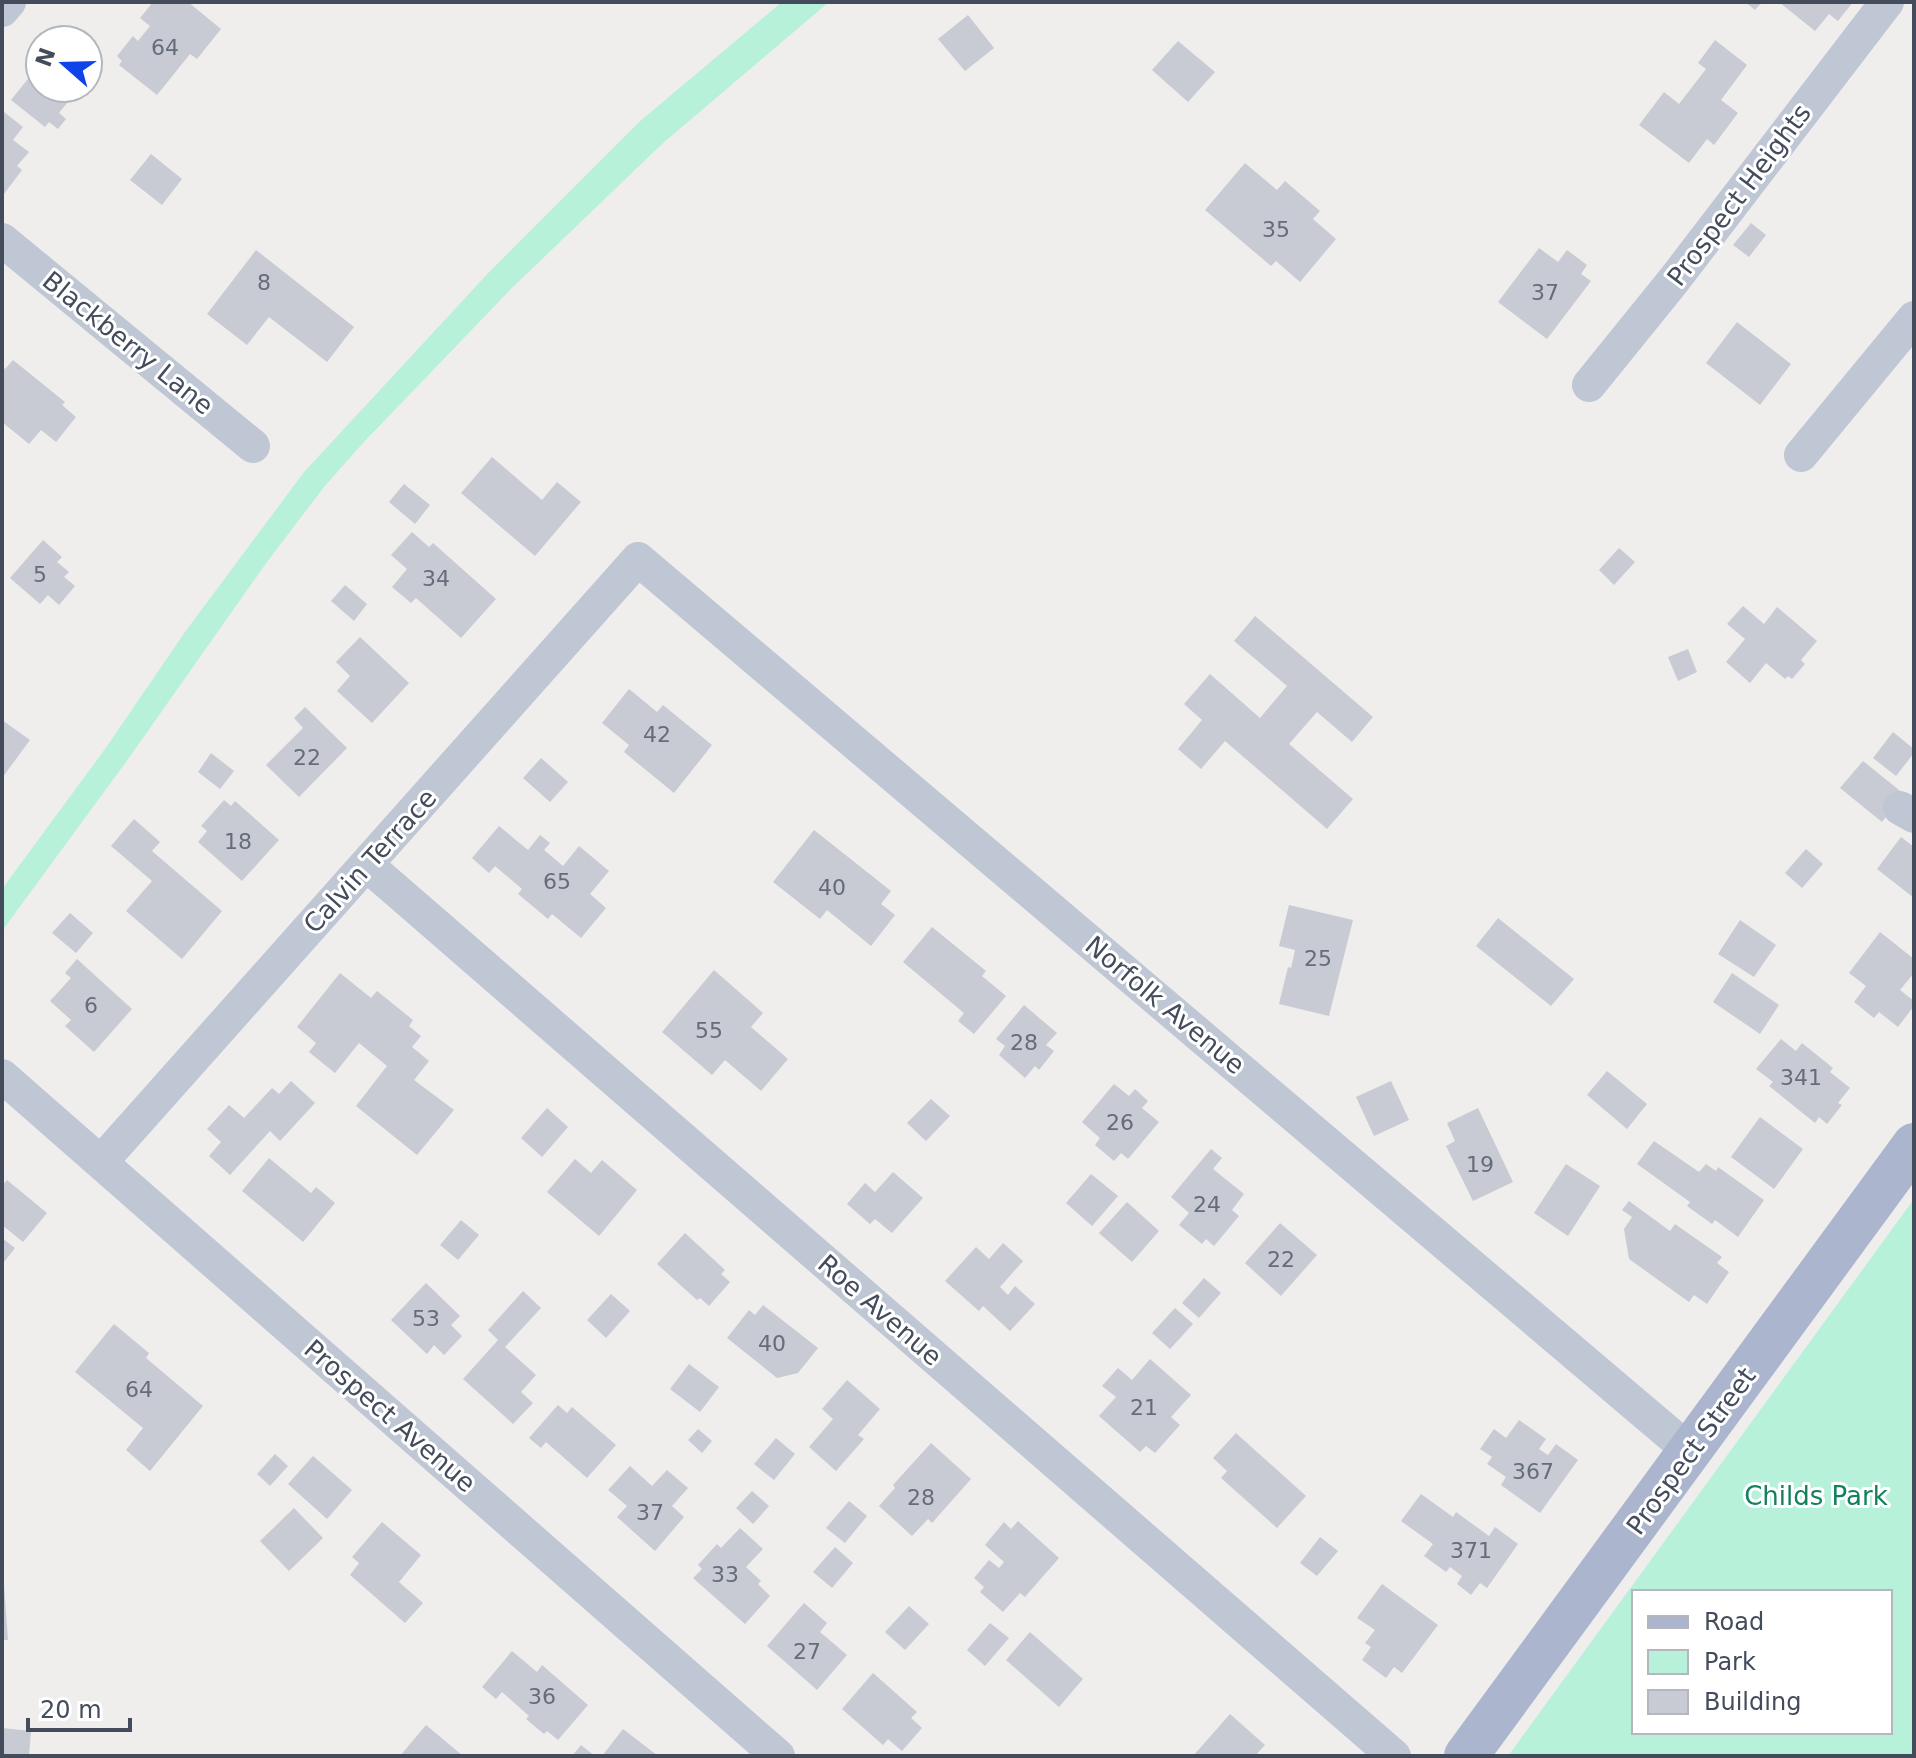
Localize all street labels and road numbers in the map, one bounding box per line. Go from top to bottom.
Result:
street label: Prospect Heights [1661,98,1817,292]
street label: Blackberry Lane [37,265,219,421]
street label: Calvin Terrace [298,783,442,939]
street label: Norfolk Avenue [1079,930,1251,1080]
street label: Roe Avenue [812,1248,948,1372]
street label: Prospect Avenue [298,1334,482,1498]
street label: Prospect Street [1620,1362,1762,1540]

